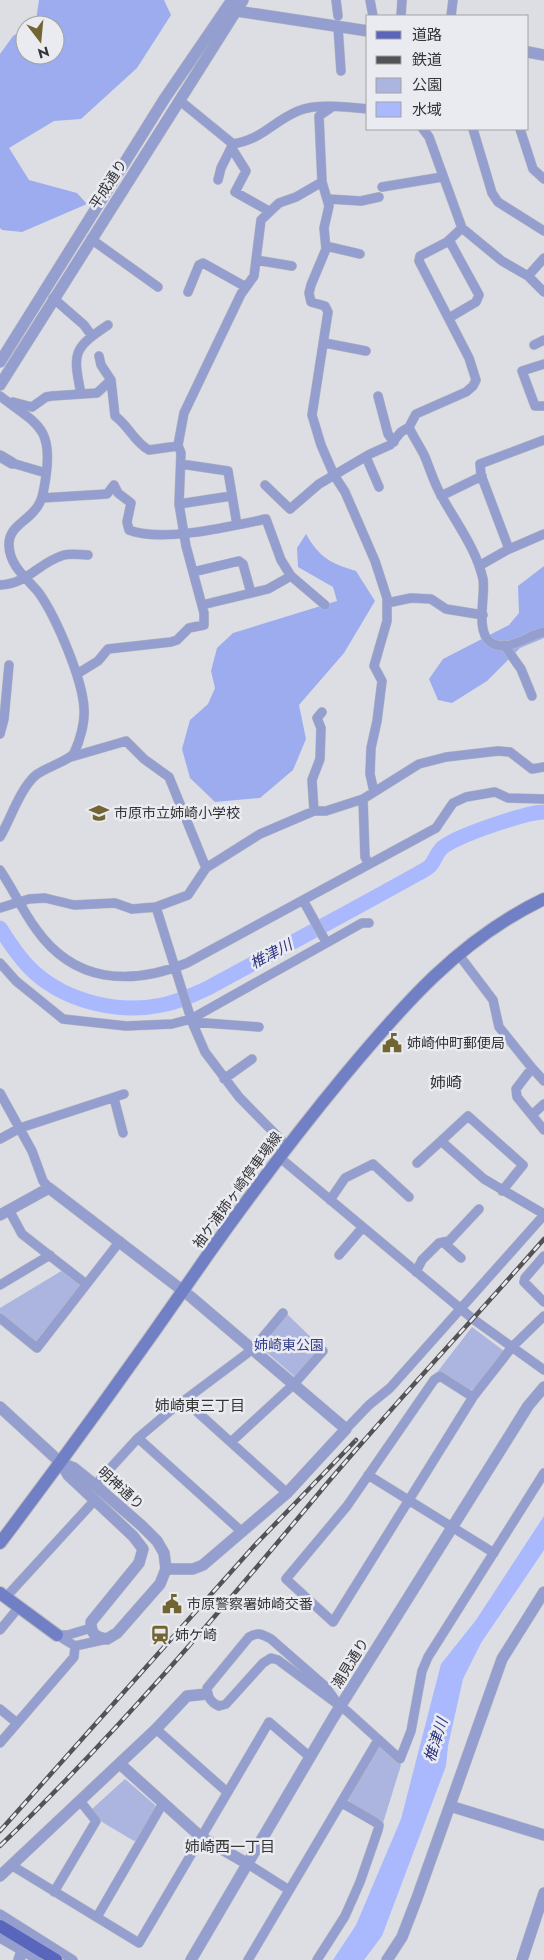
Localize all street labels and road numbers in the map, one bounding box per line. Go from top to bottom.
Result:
street label: 平成通り [84,155,132,213]
street label: 袖ケ浦姉ヶ崎停車場線 [188,1127,286,1253]
street label: 明神通り [94,1462,148,1514]
street label: 潮見通り [327,1634,373,1692]

